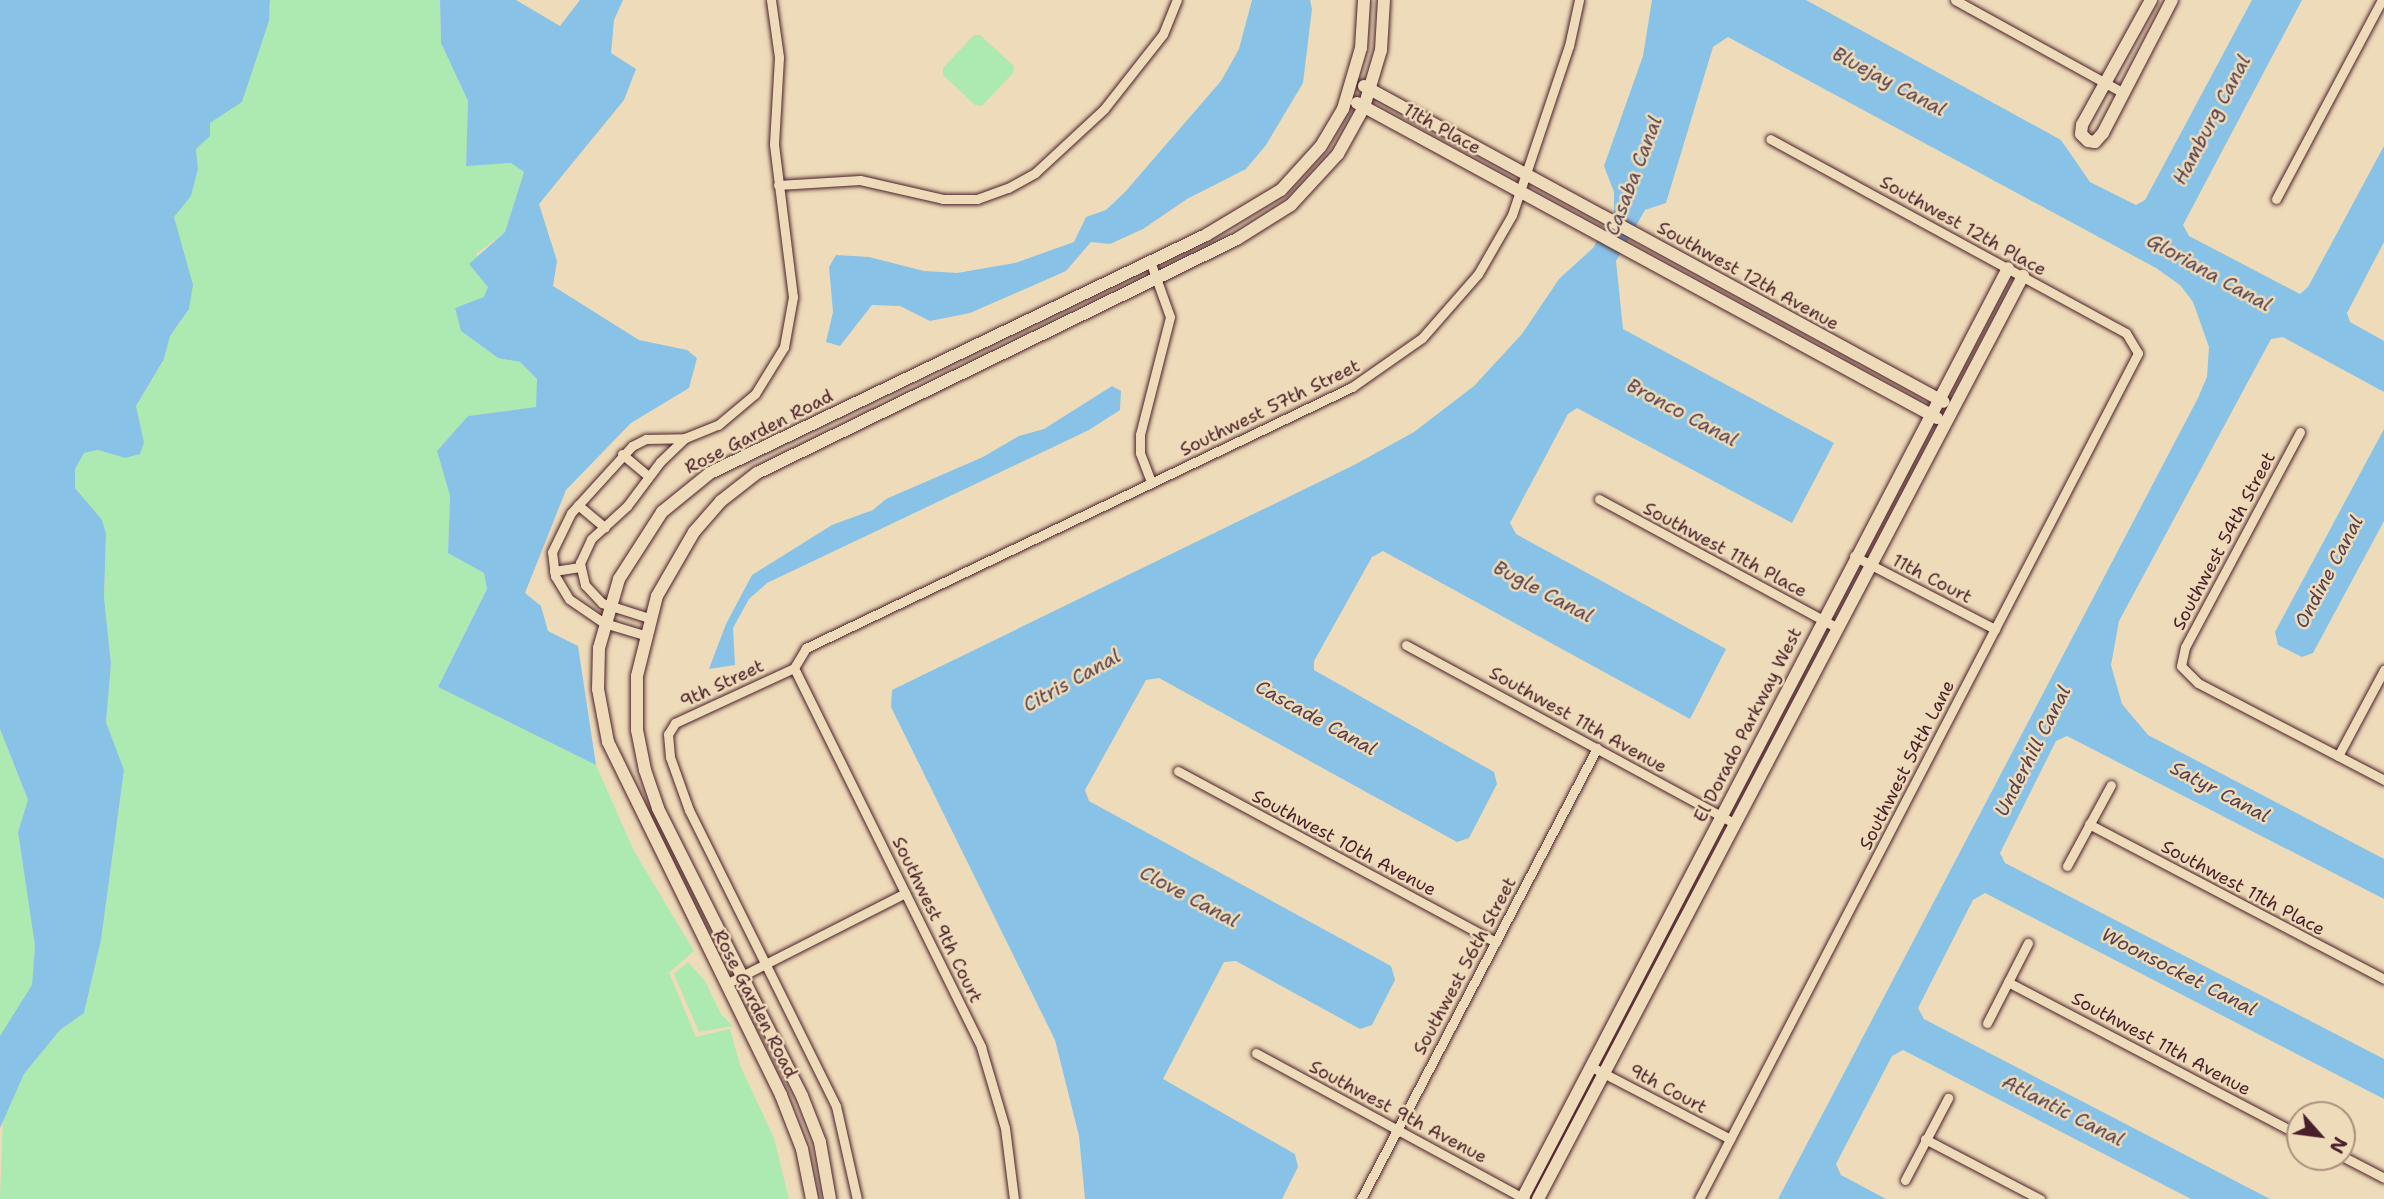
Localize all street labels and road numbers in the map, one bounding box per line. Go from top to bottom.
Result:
street label: 11th Place [1400,99,1484,159]
street label: Southwest 12th Place [1876,171,2050,281]
street label: Southwest 12th Avenue [1653,217,1843,335]
street label: Southwest 57th Street [1176,355,1364,461]
street label: Rose Garden Road [681,385,837,479]
street label: Southwest 54th Street [2168,448,2280,634]
street label: Southwest 11th Place [1639,498,1811,602]
street label: 11th Court [1889,550,1975,608]
street label: El Dorado Parkway West [1689,624,1807,826]
street label: 9th Street [677,655,767,713]
street label: Southwest 11th Avenue [1485,662,1671,778]
street label: Southwest 54th Lane [1855,677,1959,853]
street label: Southwest 10th Avenue [1248,785,1440,901]
street label: Southwest 9th Court [887,833,987,1007]
street label: Southwest 11th Place [2157,836,2329,940]
street label: Southwest 56th Street [1409,873,1521,1059]
street label: Rose Garden Road [708,926,802,1082]
street label: Southwest 11th Avenue [2068,988,2254,1100]
street label: Southwest 9th Avenue [1305,1056,1491,1168]
street label: 9th Court [1625,1060,1711,1118]

